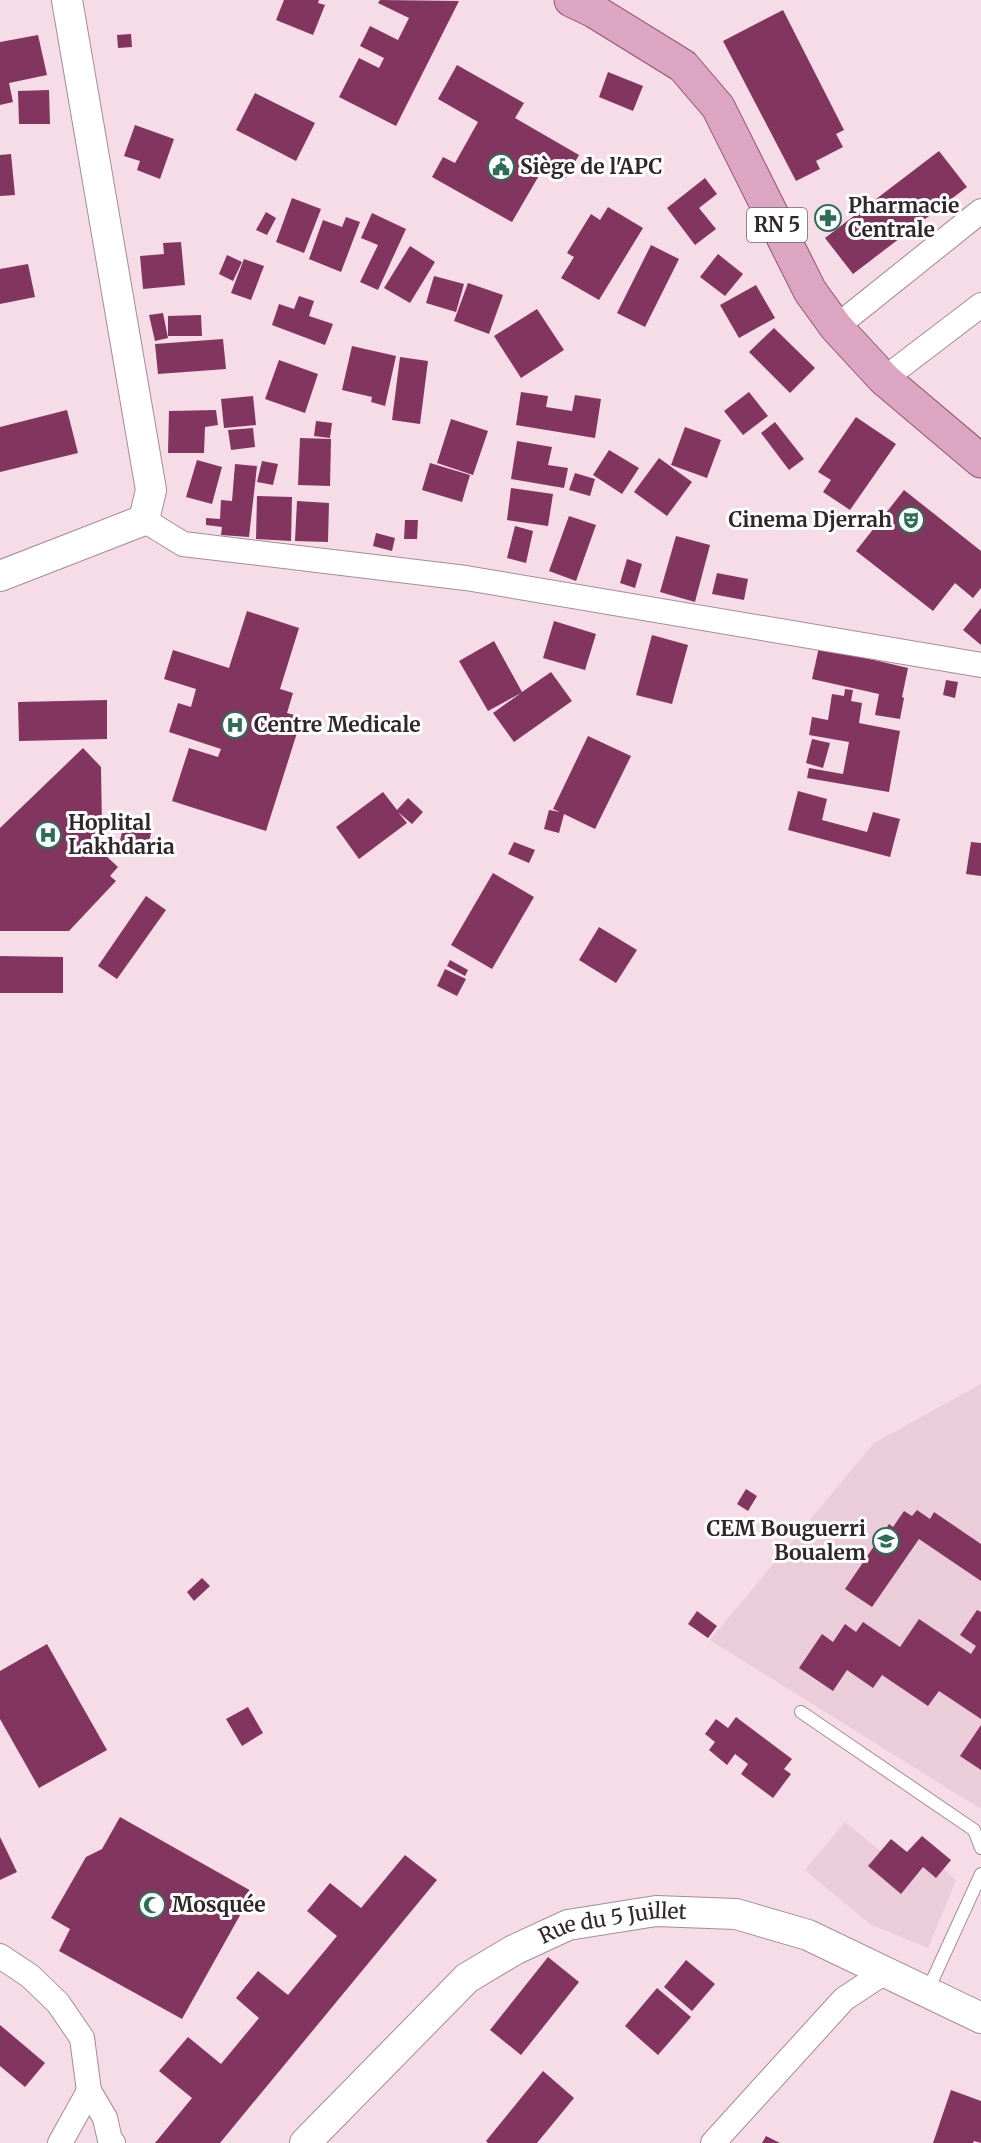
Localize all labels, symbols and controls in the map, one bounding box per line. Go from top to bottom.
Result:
public building icon: Siège de l'APC [486,152,516,182]
place label: Siège de l'APC [520,153,662,180]
place label: Pharmacie Centrale [848,192,959,243]
pharmacy icon: Pharmacie Centrale [813,203,843,233]
road number: RN 5 [747,208,807,242]
theatre icon: Cinema Djerrah [896,505,926,535]
place label: Cinema Djerrah [729,506,892,533]
hospital icon: Centre Medicale [220,710,250,740]
place label: Centre Medicale [254,711,421,738]
place label: Hoplital Lakhdaria [68,809,175,860]
hospital icon: Hoplital Lakhdaria [33,820,63,850]
place label: CEM Bouguerri Boualem [706,1515,866,1566]
school or university icon: CEM Bouguerri Boualem [871,1526,901,1556]
mosque icon: Mosquée [137,1890,167,1920]
place label: Mosquée [172,1891,266,1918]
street label: Rue du 5 Juillet [534,1897,687,1950]

